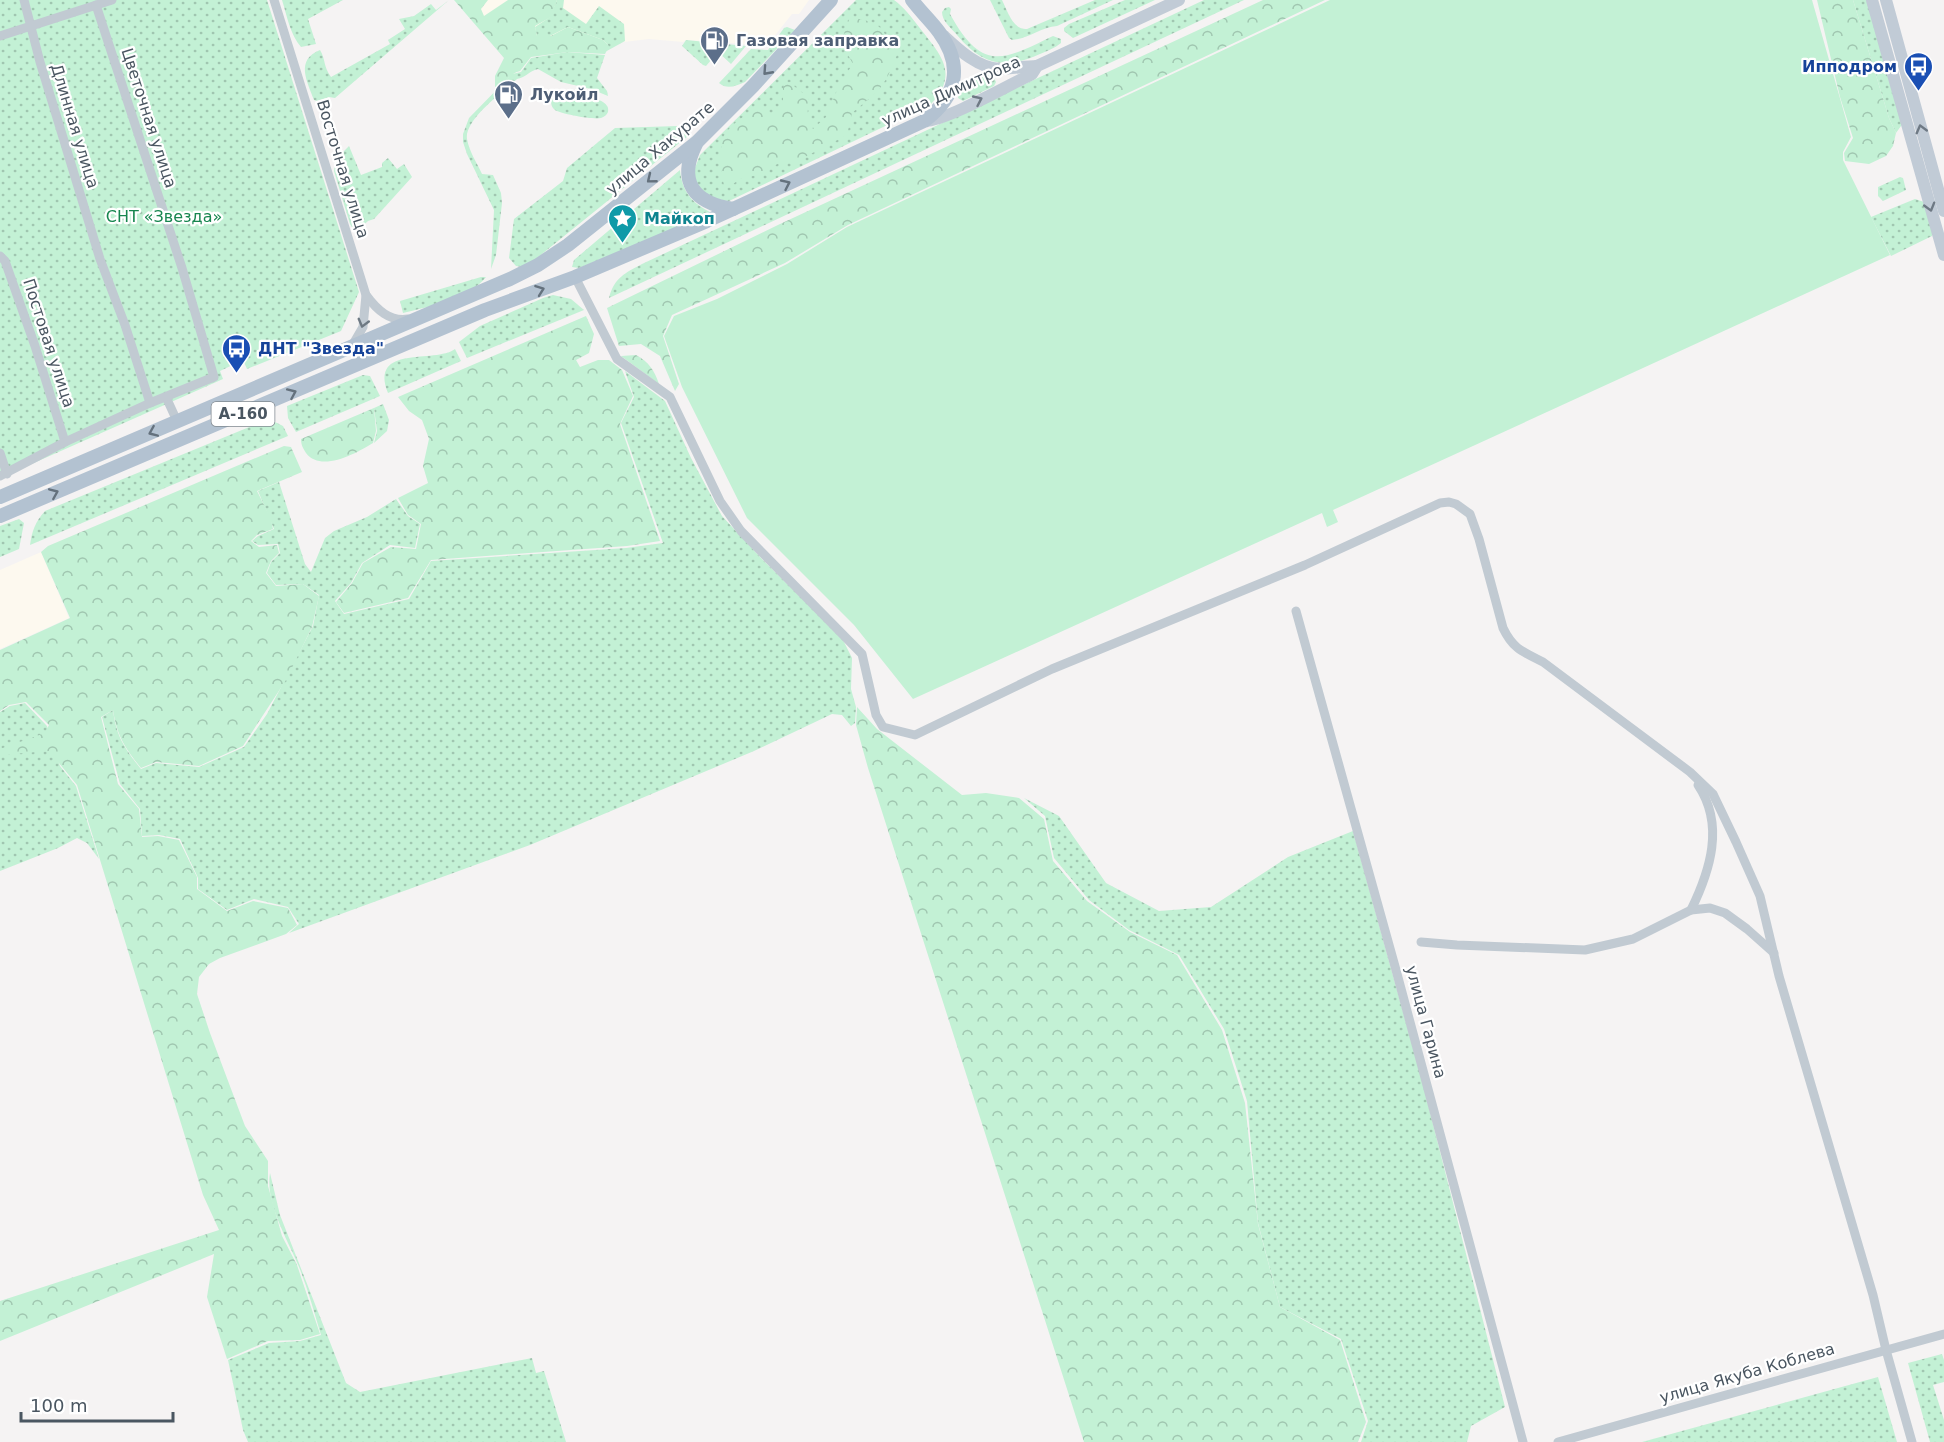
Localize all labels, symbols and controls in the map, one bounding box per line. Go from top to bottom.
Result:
fuel station icon: Газовая заправка [699,24,731,66]
place label: Газовая заправка [736,31,899,50]
street label: Цветочная улица [117,46,181,190]
bus stop icon: Ипподром [1902,50,1934,92]
street label: улица Димитрова [879,52,1023,130]
place label: Ипподром [1802,57,1897,76]
street label: Длинная улица [47,61,103,191]
one-way arrow [763,64,774,75]
fuel station icon: Лукойл [493,78,525,120]
place label: Лукойл [530,85,599,104]
one-way arrow [972,95,983,107]
street label: Восточная улица [313,97,373,241]
street label: улица Хакурате [602,97,718,199]
one-way arrow [1916,124,1928,135]
one-way arrow [647,171,658,182]
one-way arrow [780,180,791,192]
one-way arrow [1923,201,1935,212]
place icon: Майкоп [607,202,639,244]
park label: СНТ «Звезда» [106,207,222,226]
place label: Майкоп [644,209,715,228]
street label: Постовая улица [19,276,79,410]
one-way arrow [534,285,545,297]
one-way arrow [358,317,370,327]
bus stop icon: ДНТ "Звезда" [221,332,253,374]
place label: ДНТ "Звезда" [258,339,384,358]
one-way arrow [285,388,296,400]
road number: А-160 [212,402,274,426]
one-way arrow [148,425,159,437]
one-way arrow [48,488,59,500]
street label: улица Гарина [1402,963,1450,1081]
street label: улица Якуба Коблева [1657,1339,1837,1407]
scale bar [21,1385,172,1423]
text: 100 m [30,1395,88,1416]

